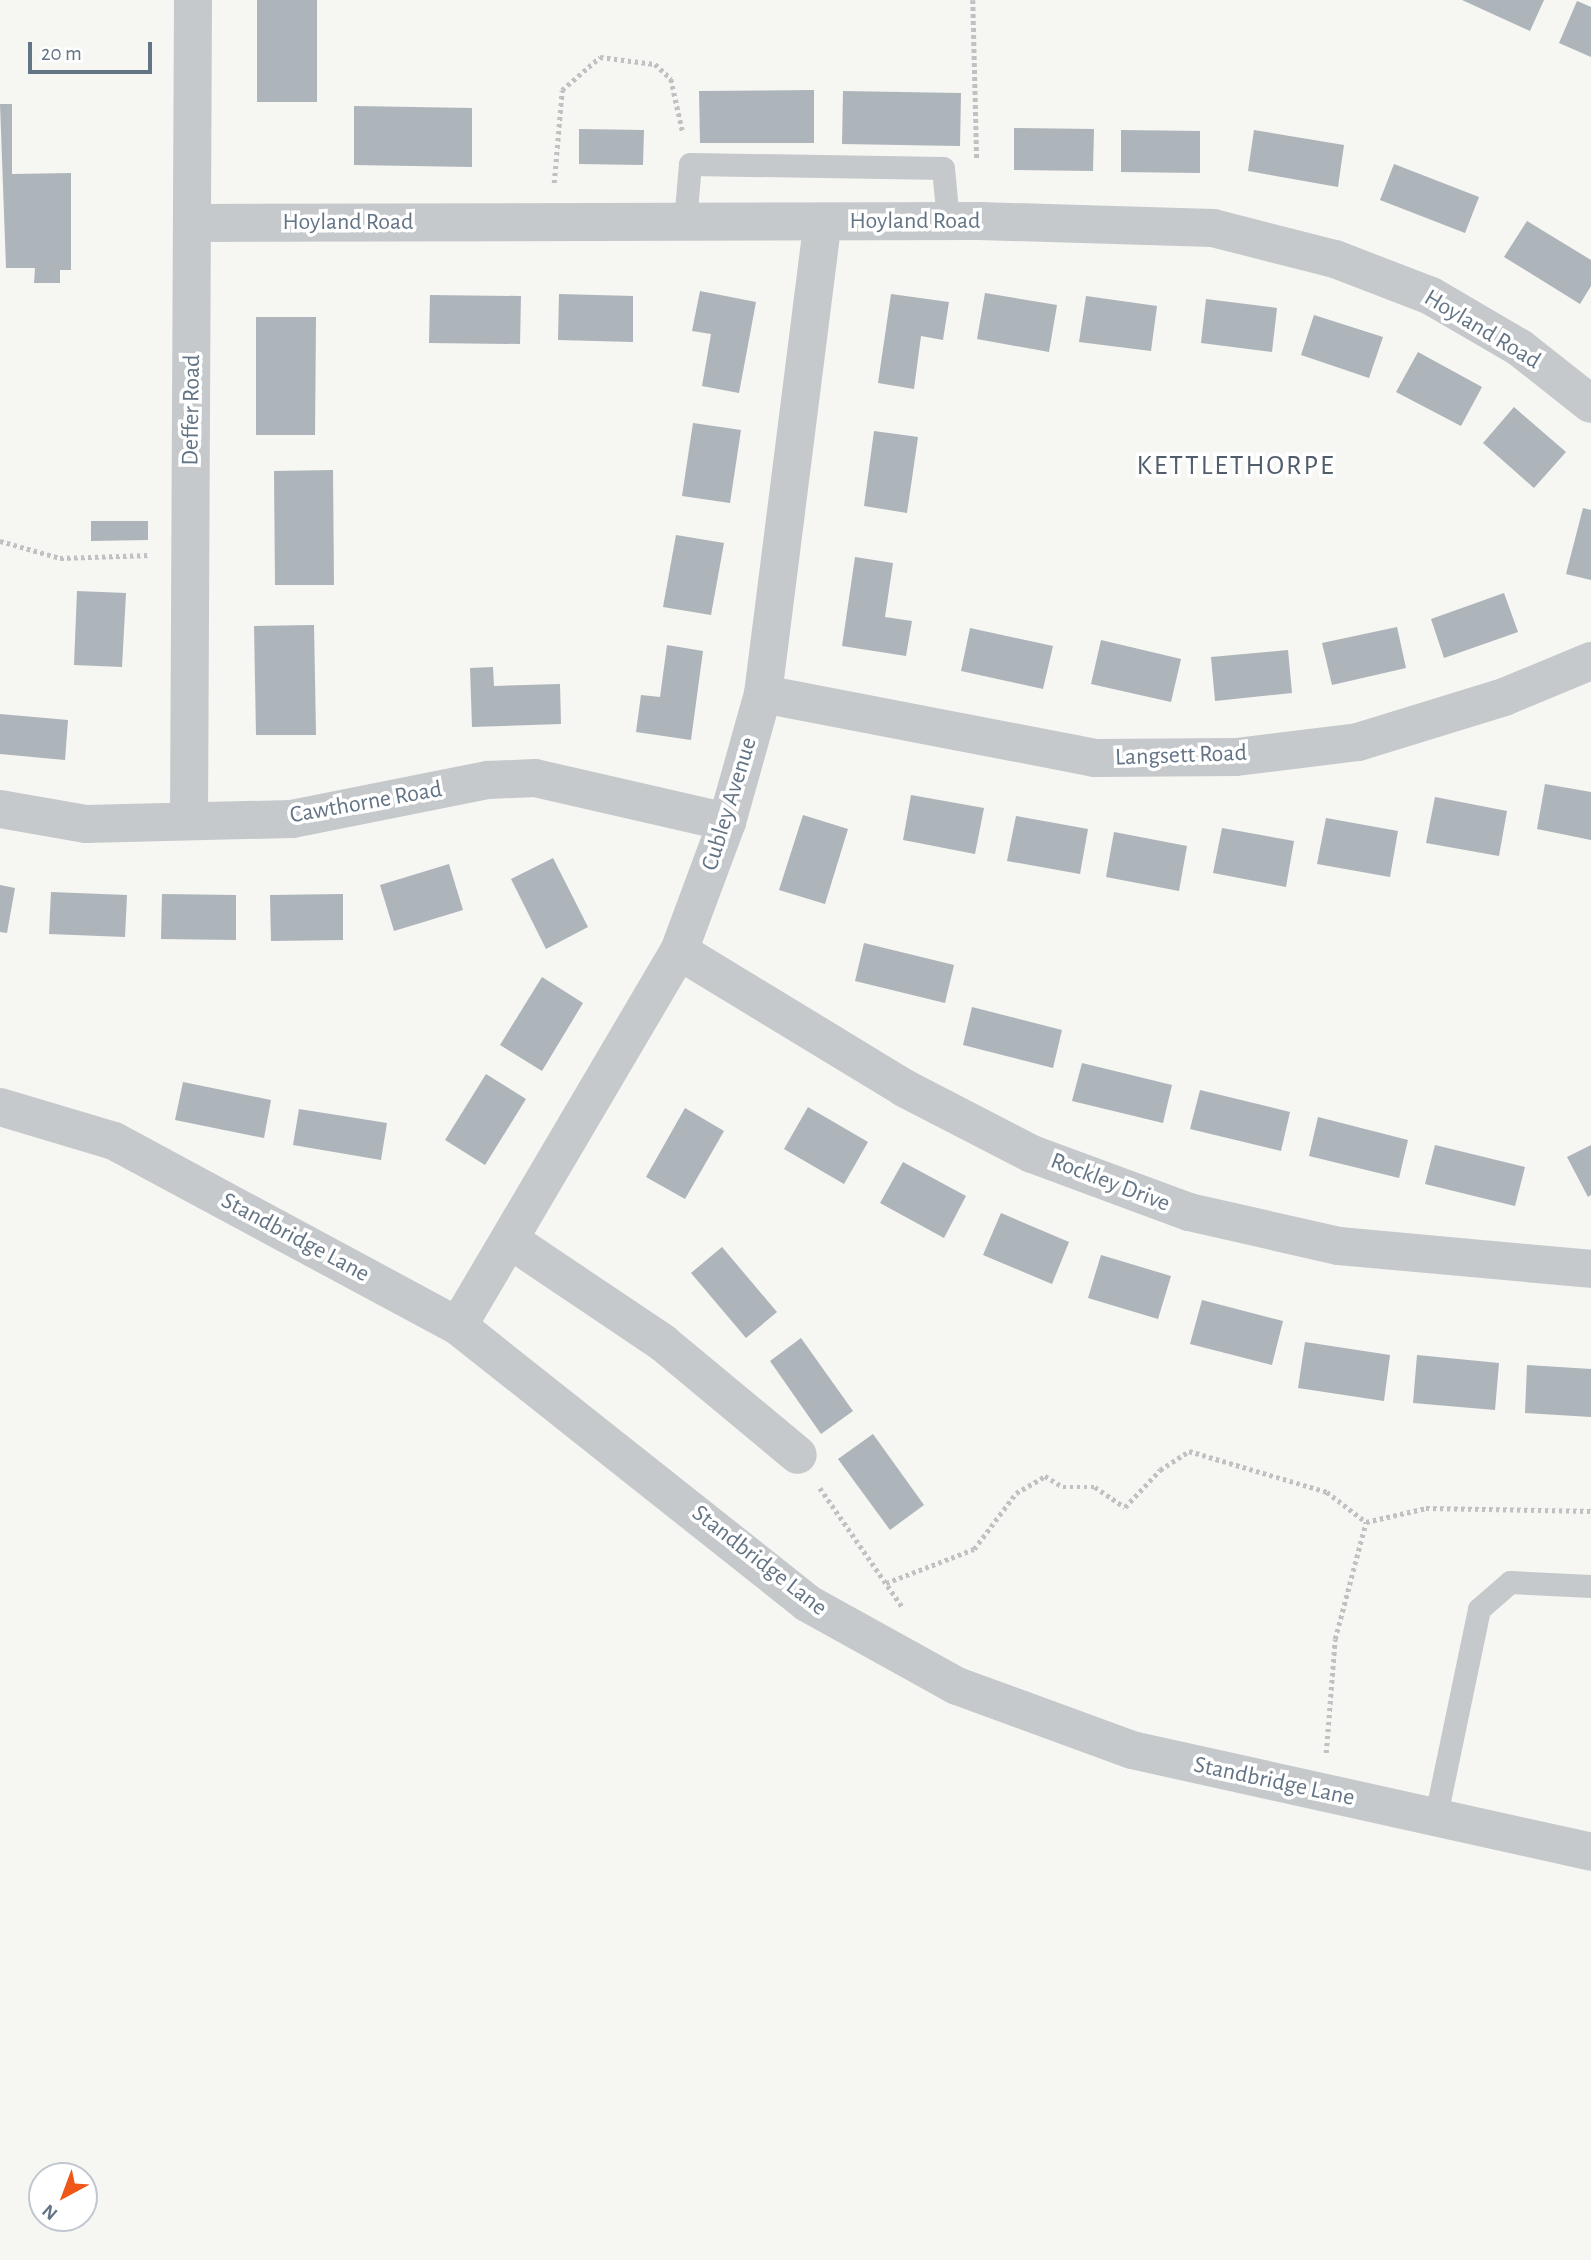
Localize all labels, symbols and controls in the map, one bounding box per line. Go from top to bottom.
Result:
scale bar [32,28,156,72]
text: 20 m [41,43,82,64]
street label: Hoyland Road [850,208,980,236]
street label: Hoyland Road [283,209,413,237]
street label: Hoyland Road [1418,284,1546,376]
street label: Deffer Road [177,354,207,466]
district label: KETTLETHORPE [1138,449,1334,483]
street label: Cubley Avenue [696,734,764,874]
street label: Langsett Road [1115,739,1247,773]
street label: Cawthorne Road [288,775,444,831]
street label: Rockley Drive [1046,1147,1174,1219]
street label: Standbridge Lane [216,1187,374,1289]
street label: Standbridge Lane [686,1499,832,1623]
street label: Standbridge Lane [1191,1751,1357,1813]
north arrow [28,2162,98,2232]
text: N [39,2200,61,2223]

